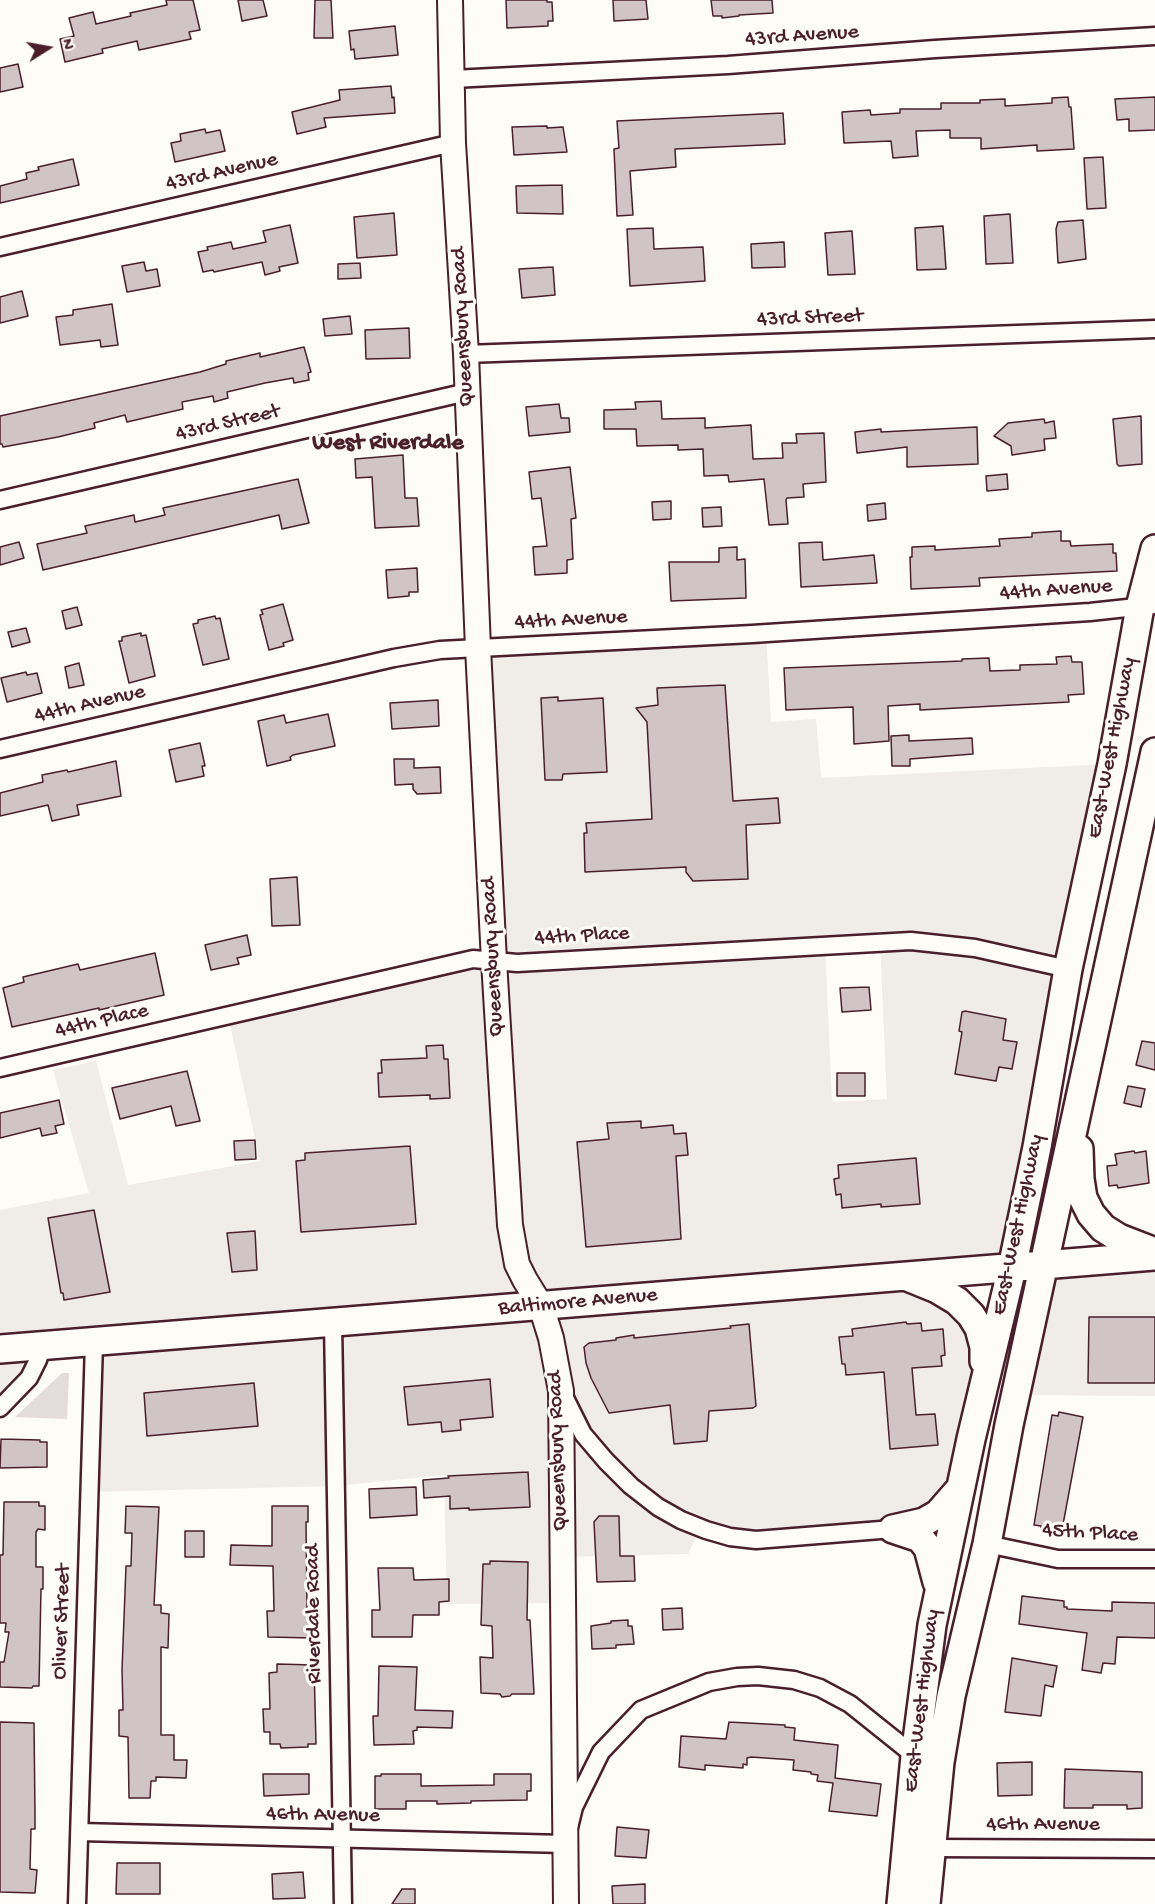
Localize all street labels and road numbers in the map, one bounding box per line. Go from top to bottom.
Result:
street label: 43rd Avenue [744,20,860,54]
street label: 43rd Avenue [164,147,280,199]
street label: Queensbury Road [447,246,481,408]
street label: 43rd Street [756,304,864,334]
street label: 43rd Street [173,399,283,449]
street label: 44th Avenue [999,574,1113,608]
street label: 44th Avenue [514,605,628,637]
street label: East-West Highway [1082,655,1144,841]
street label: 44th Avenue [32,679,148,731]
street label: Queensbury Road [477,876,511,1038]
street label: 44th Place [534,921,630,953]
street label: 44th Place [53,998,151,1046]
street label: East-West Highway [987,1132,1051,1318]
street label: Baltimore Avenue [497,1283,659,1323]
street label: Queensbury Road [543,1370,575,1532]
street label: 45th Place [1041,1518,1139,1550]
street label: Riverdale Road [301,1544,329,1684]
street label: Oliver Street [48,1564,78,1680]
street label: East-West Highway [899,1608,947,1794]
street label: 46th Avenue [266,1802,380,1830]
street label: 46th Avenue [986,1813,1100,1839]

